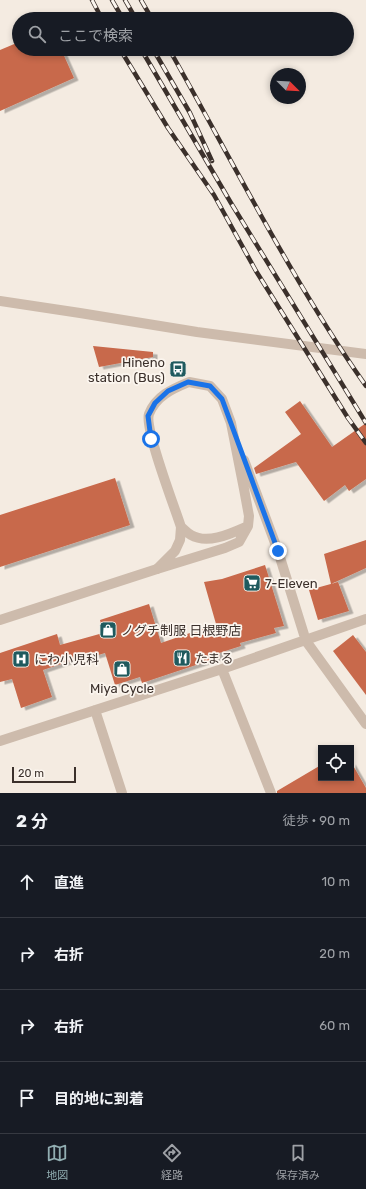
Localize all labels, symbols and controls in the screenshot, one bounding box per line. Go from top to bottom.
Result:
search box [12,12,354,56]
icon: search [26,23,48,45]
text: ここで検索 [58,27,133,45]
north arrow [270,68,306,104]
place label: Hineno station (Bus) [88,355,165,385]
bus stop icon: Hineno station (Bus) [168,359,188,379]
route start [142,430,160,448]
route end [269,542,287,560]
supermarket icon: 7-Eleven [242,573,262,593]
place label: 7-Eleven [265,576,318,591]
shop icon: ノグチ制服 日根野店 [98,620,118,640]
place label: ノグチ制服 日根野店 [121,623,241,638]
restaurant icon: たまる [172,648,192,668]
hospital icon: にわ小児科 [11,649,31,669]
place label: たまる [195,651,234,666]
place label: にわ小児科 [34,652,99,667]
shop icon: Miya Cycle [112,659,132,679]
place label: Miya Cycle [90,681,154,696]
map controls [318,745,354,781]
button: locate [318,745,354,781]
scale bar [12,765,76,784]
text: 20 m [18,767,44,780]
text: 2 分 [16,811,48,831]
text: 徒歩 · 90 m [283,813,350,828]
icon: ahead [16,871,38,893]
text: 直進 [54,874,84,892]
text: 10 m [321,874,350,889]
icon: right [16,943,38,965]
text: 右折 [54,946,84,964]
text: 20 m [319,946,350,961]
icon: right [16,1015,38,1037]
text: 右折 [54,1018,84,1036]
text: 60 m [319,1018,350,1033]
icon: arrive [16,1087,38,1109]
text: 目的地に到着 [54,1090,144,1108]
tab: 地図 [46,1142,68,1182]
tab: 経路 [161,1142,183,1182]
tab: 保存済み [276,1142,320,1182]

